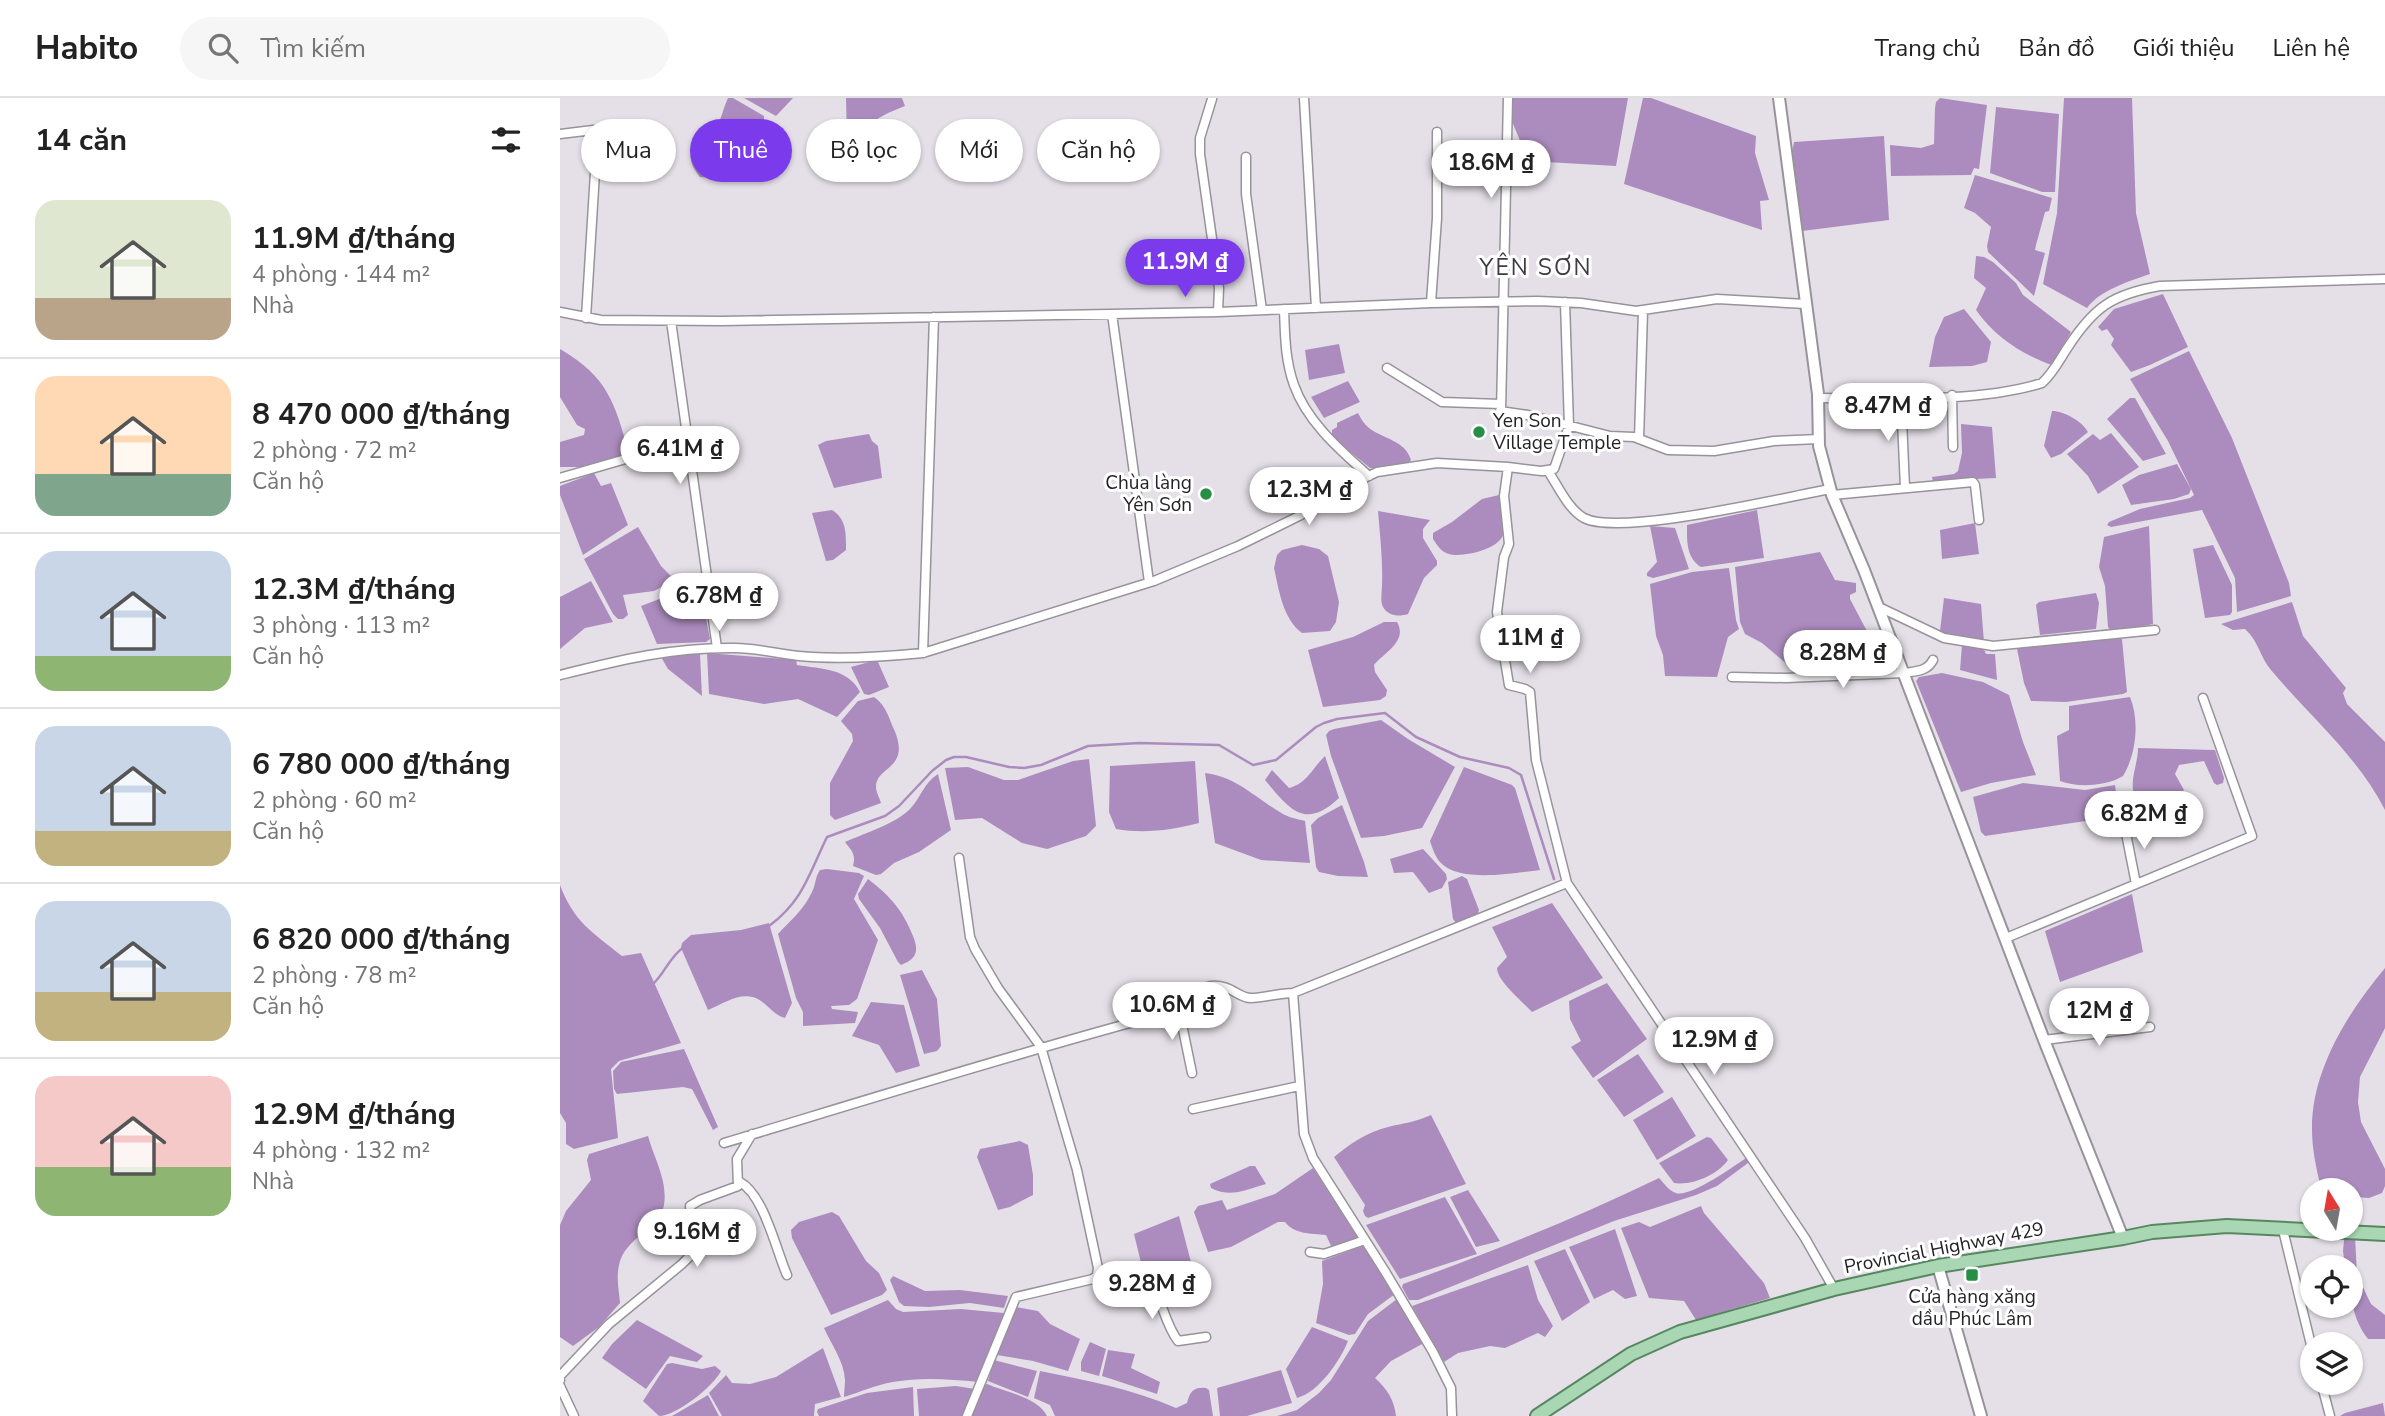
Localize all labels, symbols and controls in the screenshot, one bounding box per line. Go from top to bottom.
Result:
search box [180,17,670,80]
text: Habito [35,26,138,71]
icon: search [204,29,242,67]
text: Tìm kiếm [260,31,366,66]
text: Trang chủ [1875,32,1980,64]
text: Bản đồ [2018,32,2095,64]
text: Giới thiệu [2133,32,2234,64]
text: Liên hệ [2272,32,2350,64]
chip: Mua [581,119,676,182]
chip: Thuê [690,119,792,182]
chip: Bộ lọc [806,119,921,182]
chip: Mới [935,119,1023,182]
chip: Căn hộ [1037,119,1160,182]
text: 14 căn [35,120,127,161]
icon: filters [487,121,525,159]
pin: 18.6M ₫ [1426,140,1556,200]
text: 18.6M ₫ [1447,147,1535,178]
text: 11.9M ₫/tháng [252,218,456,259]
icon: home [91,228,175,312]
pin: 11.9M ₫ [1120,240,1250,299]
text: 11.9M ₫ [1141,246,1229,277]
district label: YÊN SƠN [1478,252,1593,283]
text: 4 phòng · 144 m² [252,259,430,290]
text: Nhà [252,290,294,321]
pin: 8.47M ₫ [1823,384,1953,443]
text: 8.47M ₫ [1844,390,1932,421]
text: 8 470 000 ₫/tháng [252,394,511,435]
icon: home [91,404,175,488]
place label: Yen Son Village Temple [1492,408,1621,456]
marker: Yen Son Village Temple [1471,424,1487,440]
pin: 6.41M ₫ [615,426,745,486]
text: 6.41M ₫ [636,433,724,464]
text: 2 phòng · 72 m² [252,435,417,466]
text: Căn hộ [252,466,324,497]
pin: 12.3M ₫ [1244,468,1374,527]
place label: Chùa làng Yên Sơn [1105,470,1192,518]
text: 12.3M ₫ [1265,474,1353,505]
marker: Chùa làng Yên Sơn [1198,486,1214,502]
text: 12.3M ₫/tháng [252,569,456,610]
pin: 6.78M ₫ [654,574,784,633]
icon: home [91,579,175,663]
text: 6.78M ₫ [675,580,763,611]
text: 3 phòng · 113 m² [252,610,430,641]
pin: 11M ₫ [1481,616,1579,675]
text: 11M ₫ [1496,622,1564,653]
pin: 8.28M ₫ [1778,630,1908,690]
text: 8.28M ₫ [1799,637,1887,668]
text: Căn hộ [252,641,324,672]
text: 6 780 000 ₫/tháng [252,744,511,785]
icon: home [91,754,175,838]
text: 2 phòng · 60 m² [252,785,417,816]
pin: 6.82M ₫ [2079,792,2209,851]
text: 6.82M ₫ [2100,798,2188,829]
text: Căn hộ [252,816,324,847]
text: 6 820 000 ₫/tháng [252,919,511,960]
icon: home [91,929,175,1013]
text: 2 phòng · 78 m² [252,960,417,991]
pin: 10.6M ₫ [1107,982,1237,1042]
pin: 12M ₫ [2050,988,2148,1048]
text: 10.6M ₫ [1128,989,1216,1020]
text: Căn hộ [252,991,324,1022]
text: 12M ₫ [2065,995,2133,1026]
pin: 12.9M ₫ [1649,1018,1779,1077]
text: 12.9M ₫ [1670,1024,1758,1055]
text: 12.9M ₫/tháng [252,1094,456,1135]
icon: home [91,1104,175,1188]
text: 4 phòng · 132 m² [252,1135,430,1166]
text: Nhà [252,1166,294,1197]
north arrow [2300,1178,2362,1241]
map controls [2300,1178,2363,1395]
pin: 9.16M ₫ [632,1210,762,1269]
text: 9.16M ₫ [653,1216,741,1247]
street label: Provincial Highway 429 [1842,1216,2046,1280]
button: locate [2300,1255,2363,1318]
pin: 9.28M ₫ [1087,1262,1217,1321]
marker: Cửa hàng xăng dầu Phúc Lâm [1964,1267,1980,1283]
text: 9.28M ₫ [1108,1268,1196,1299]
place label: Cửa hàng xăng dầu Phúc Lâm [1908,1284,2036,1332]
button: layers [2300,1332,2363,1395]

